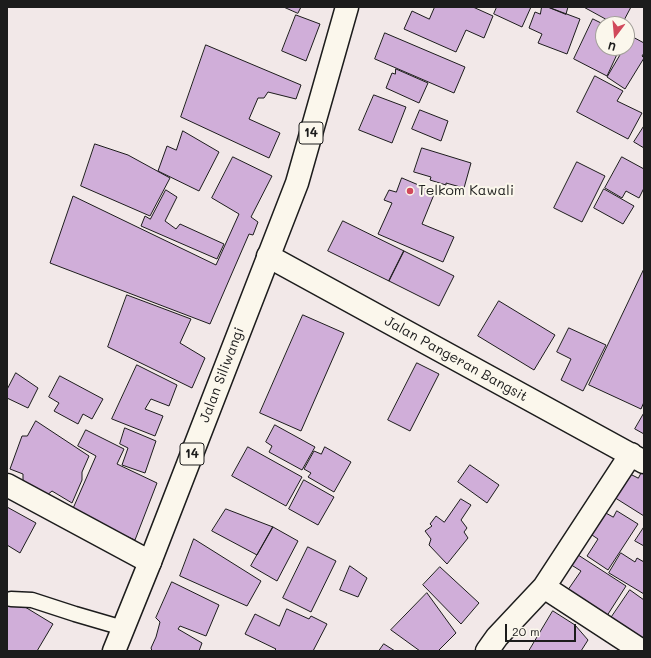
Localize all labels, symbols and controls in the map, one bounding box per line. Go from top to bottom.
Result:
north arrow [595,16,635,56]
text: U [606,39,618,55]
road number: 14 [299,122,323,144]
place label: Telkom Kawali [418,183,514,199]
marker: Telkom Kawali [405,186,415,196]
street label: Jalan Pangeran Bangsit [381,313,531,405]
street label: Jalan Siliwangi [196,325,248,425]
road number: 14 [180,443,204,465]
scale bar [507,616,578,642]
text: 20 m [512,623,540,639]

